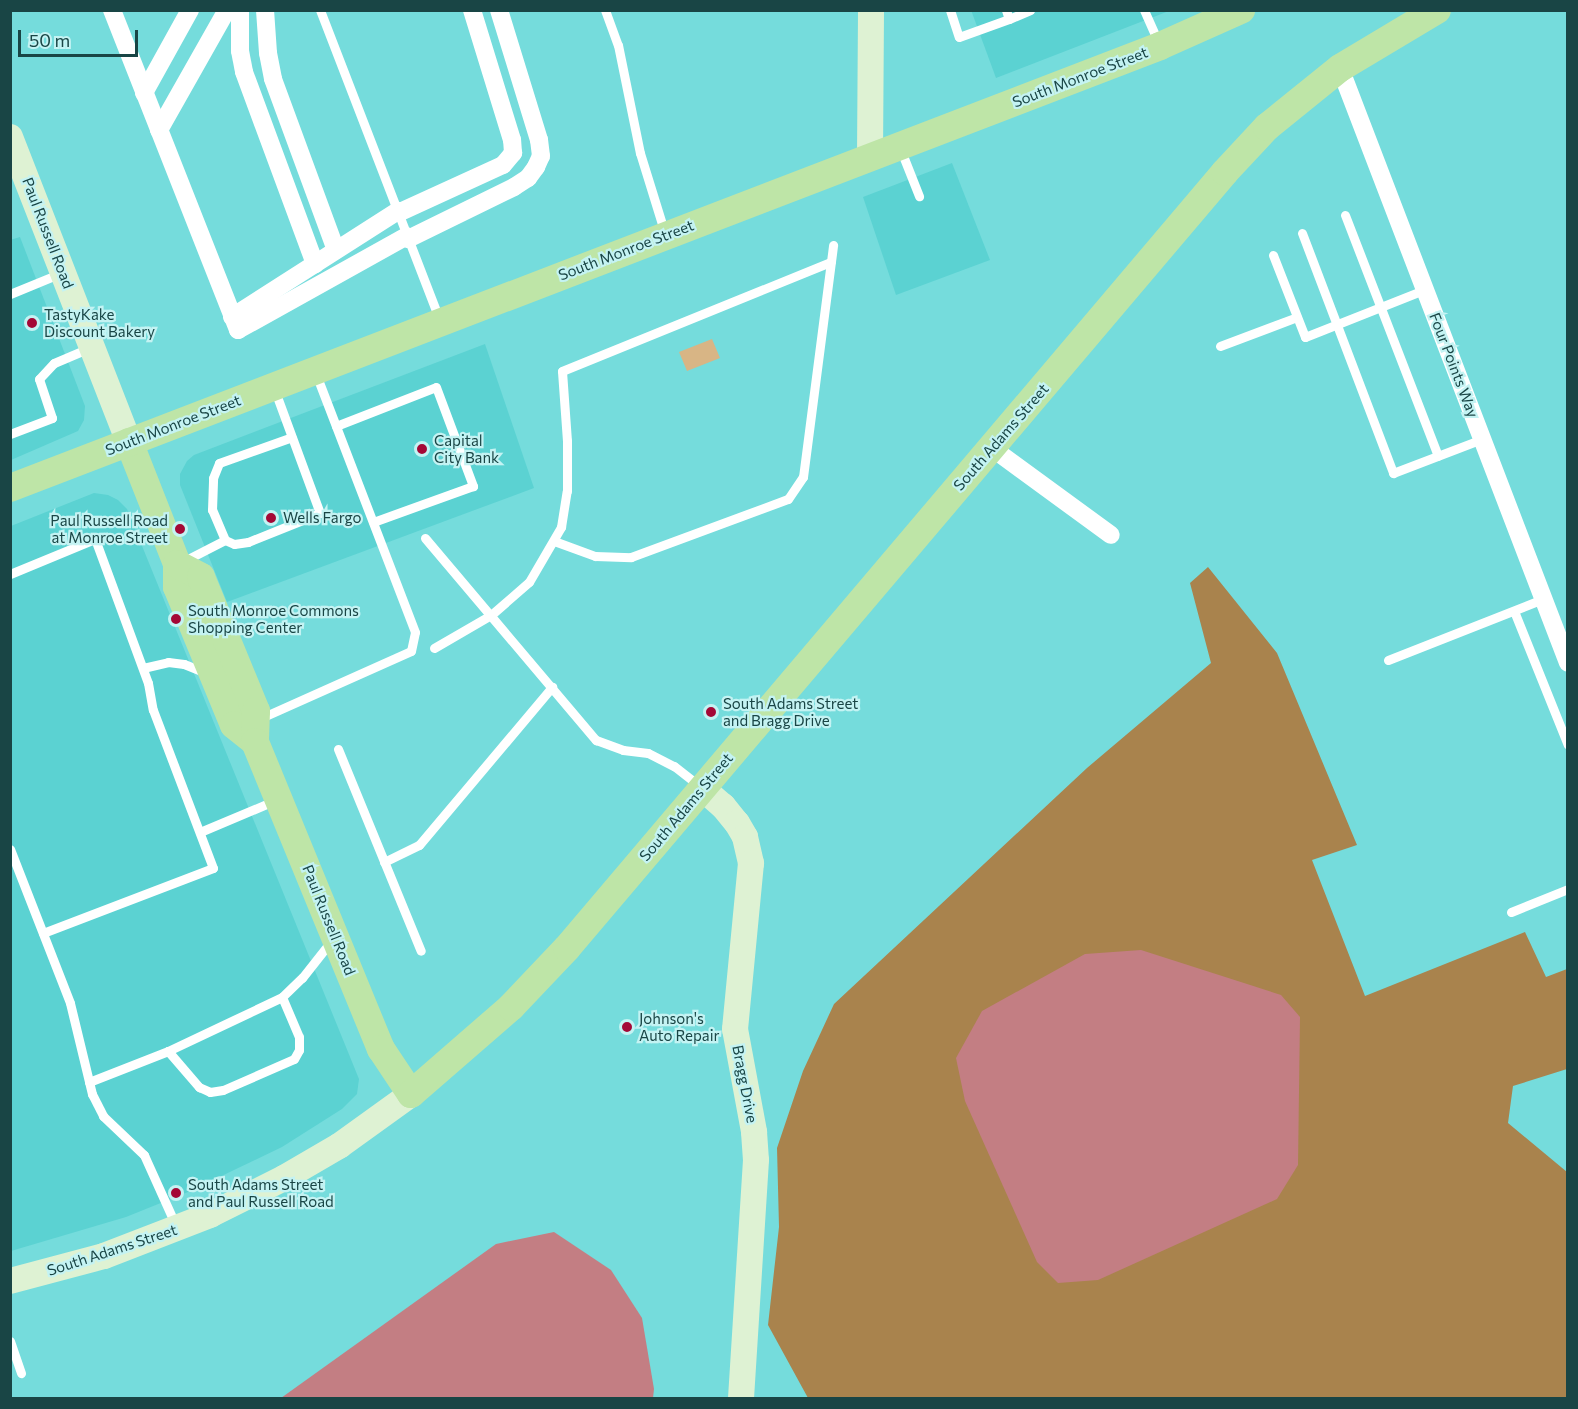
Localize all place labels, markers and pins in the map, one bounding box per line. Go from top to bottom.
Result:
place label: TastyKake Discount Bakery [44,305,155,340]
marker: TastyKake Discount Bakery [25,316,39,330]
place label: Capital City Bank [434,431,499,466]
marker: Capital City Bank [415,442,429,456]
place label: Wells Fargo [283,509,362,527]
place label: Paul Russell Road at Monroe Street [50,511,168,546]
marker: Wells Fargo [264,511,278,525]
marker: Paul Russell Road at Monroe Street [173,522,187,536]
place label: South Monroe Commons Shopping Center [188,601,359,636]
marker: South Monroe Commons Shopping Center [169,612,183,626]
place label: South Adams Street and Bragg Drive [723,694,858,729]
marker: South Adams Street and Bragg Drive [704,705,718,719]
place label: Johnson's Auto Repair [639,1009,719,1044]
marker: Johnson's Auto Repair [620,1020,634,1034]
place label: South Adams Street and Paul Russell Road [188,1175,334,1210]
marker: South Adams Street and Paul Russell Road [169,1186,183,1200]

